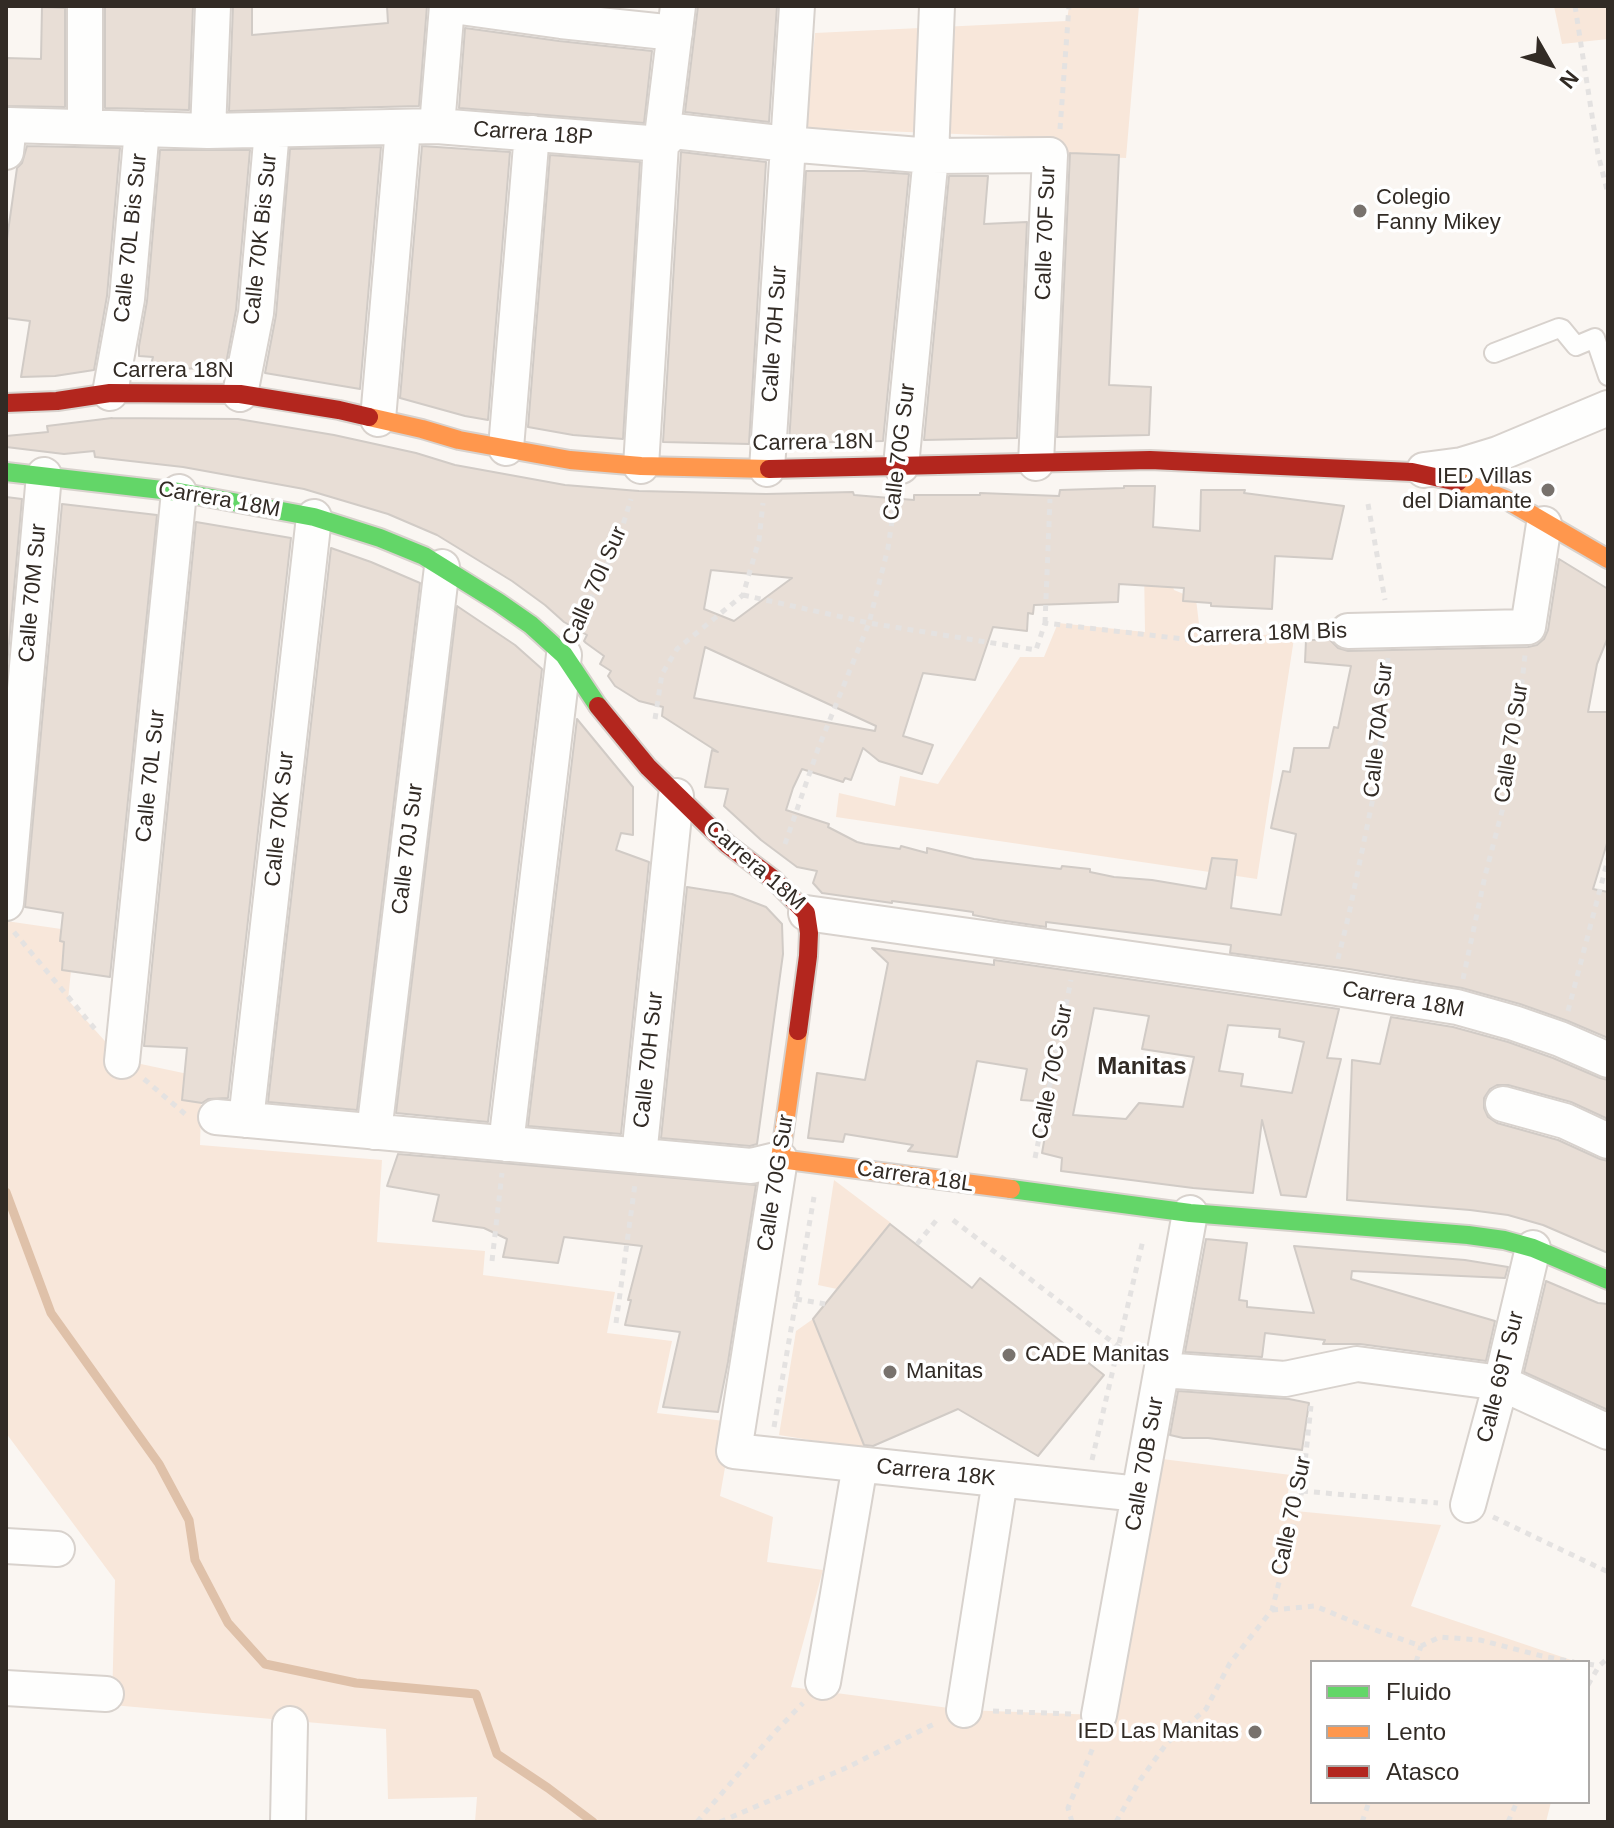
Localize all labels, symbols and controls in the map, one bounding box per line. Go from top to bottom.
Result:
north arrow [1510,24,1590,104]
text: N [1554,65,1584,93]
street label: Carrera 18P [472,117,594,151]
street label: Calle 70L Bis Sur [109,152,153,324]
street label: Calle 70K Bis Sur [239,152,283,326]
street label: Calle 70F Sur [1030,165,1062,301]
place label: Colegio Fanny Mikey [1376,185,1501,236]
marker: Colegio Fanny Mikey [1351,202,1369,220]
street label: Calle 70H Sur [757,265,793,403]
street label: Carrera 18N [112,358,234,384]
street label: Calle 70G Sur [878,382,922,522]
street label: Carrera 18N [752,429,874,457]
place label: IED Villas del Diamante [1402,464,1532,516]
street label: Carrera 18M [156,476,282,524]
marker: IED Villas del Diamante [1539,481,1557,499]
street label: Calle 70M Sur [14,522,52,664]
street label: Calle 70I Sur [557,523,633,649]
street label: Carrera 18M Bis [1187,618,1347,650]
street label: Calle 70A Sur [1359,661,1399,799]
street label: Calle 70 Sur [1489,681,1535,805]
street label: Calle 70L Sur [131,708,171,844]
street label: Calle 70K Sur [260,750,300,888]
street label: Calle 70J Sur [387,782,429,916]
street label: Carrera 18M [700,816,810,916]
street label: Carrera 18M [1340,976,1466,1024]
street label: Calle 70H Sur [629,991,669,1129]
street label: Calle 70C Sur [1027,1002,1079,1142]
district label: Manitas [1097,1053,1187,1081]
street label: Calle 70G Sur [752,1113,800,1253]
street label: Carrera 18L [855,1156,975,1198]
street label: Calle 69T Sur [1472,1309,1530,1445]
place label: CADE Manitas [1025,1342,1169,1368]
marker: CADE Manitas [1000,1346,1018,1364]
place label: Manitas [906,1359,983,1385]
marker: Manitas [881,1363,899,1381]
street label: Calle 70B Sur [1120,1395,1170,1533]
street label: Carrera 18K [875,1454,997,1492]
street label: Calle 70 Sur [1267,1454,1317,1578]
legend [1310,1660,1590,1804]
text: Fluido [1386,1678,1451,1705]
text: Lento [1386,1718,1446,1745]
place label: IED Las Manitas [1078,1719,1239,1745]
marker: IED Las Manitas [1246,1723,1264,1741]
text: Atasco [1386,1758,1459,1785]

